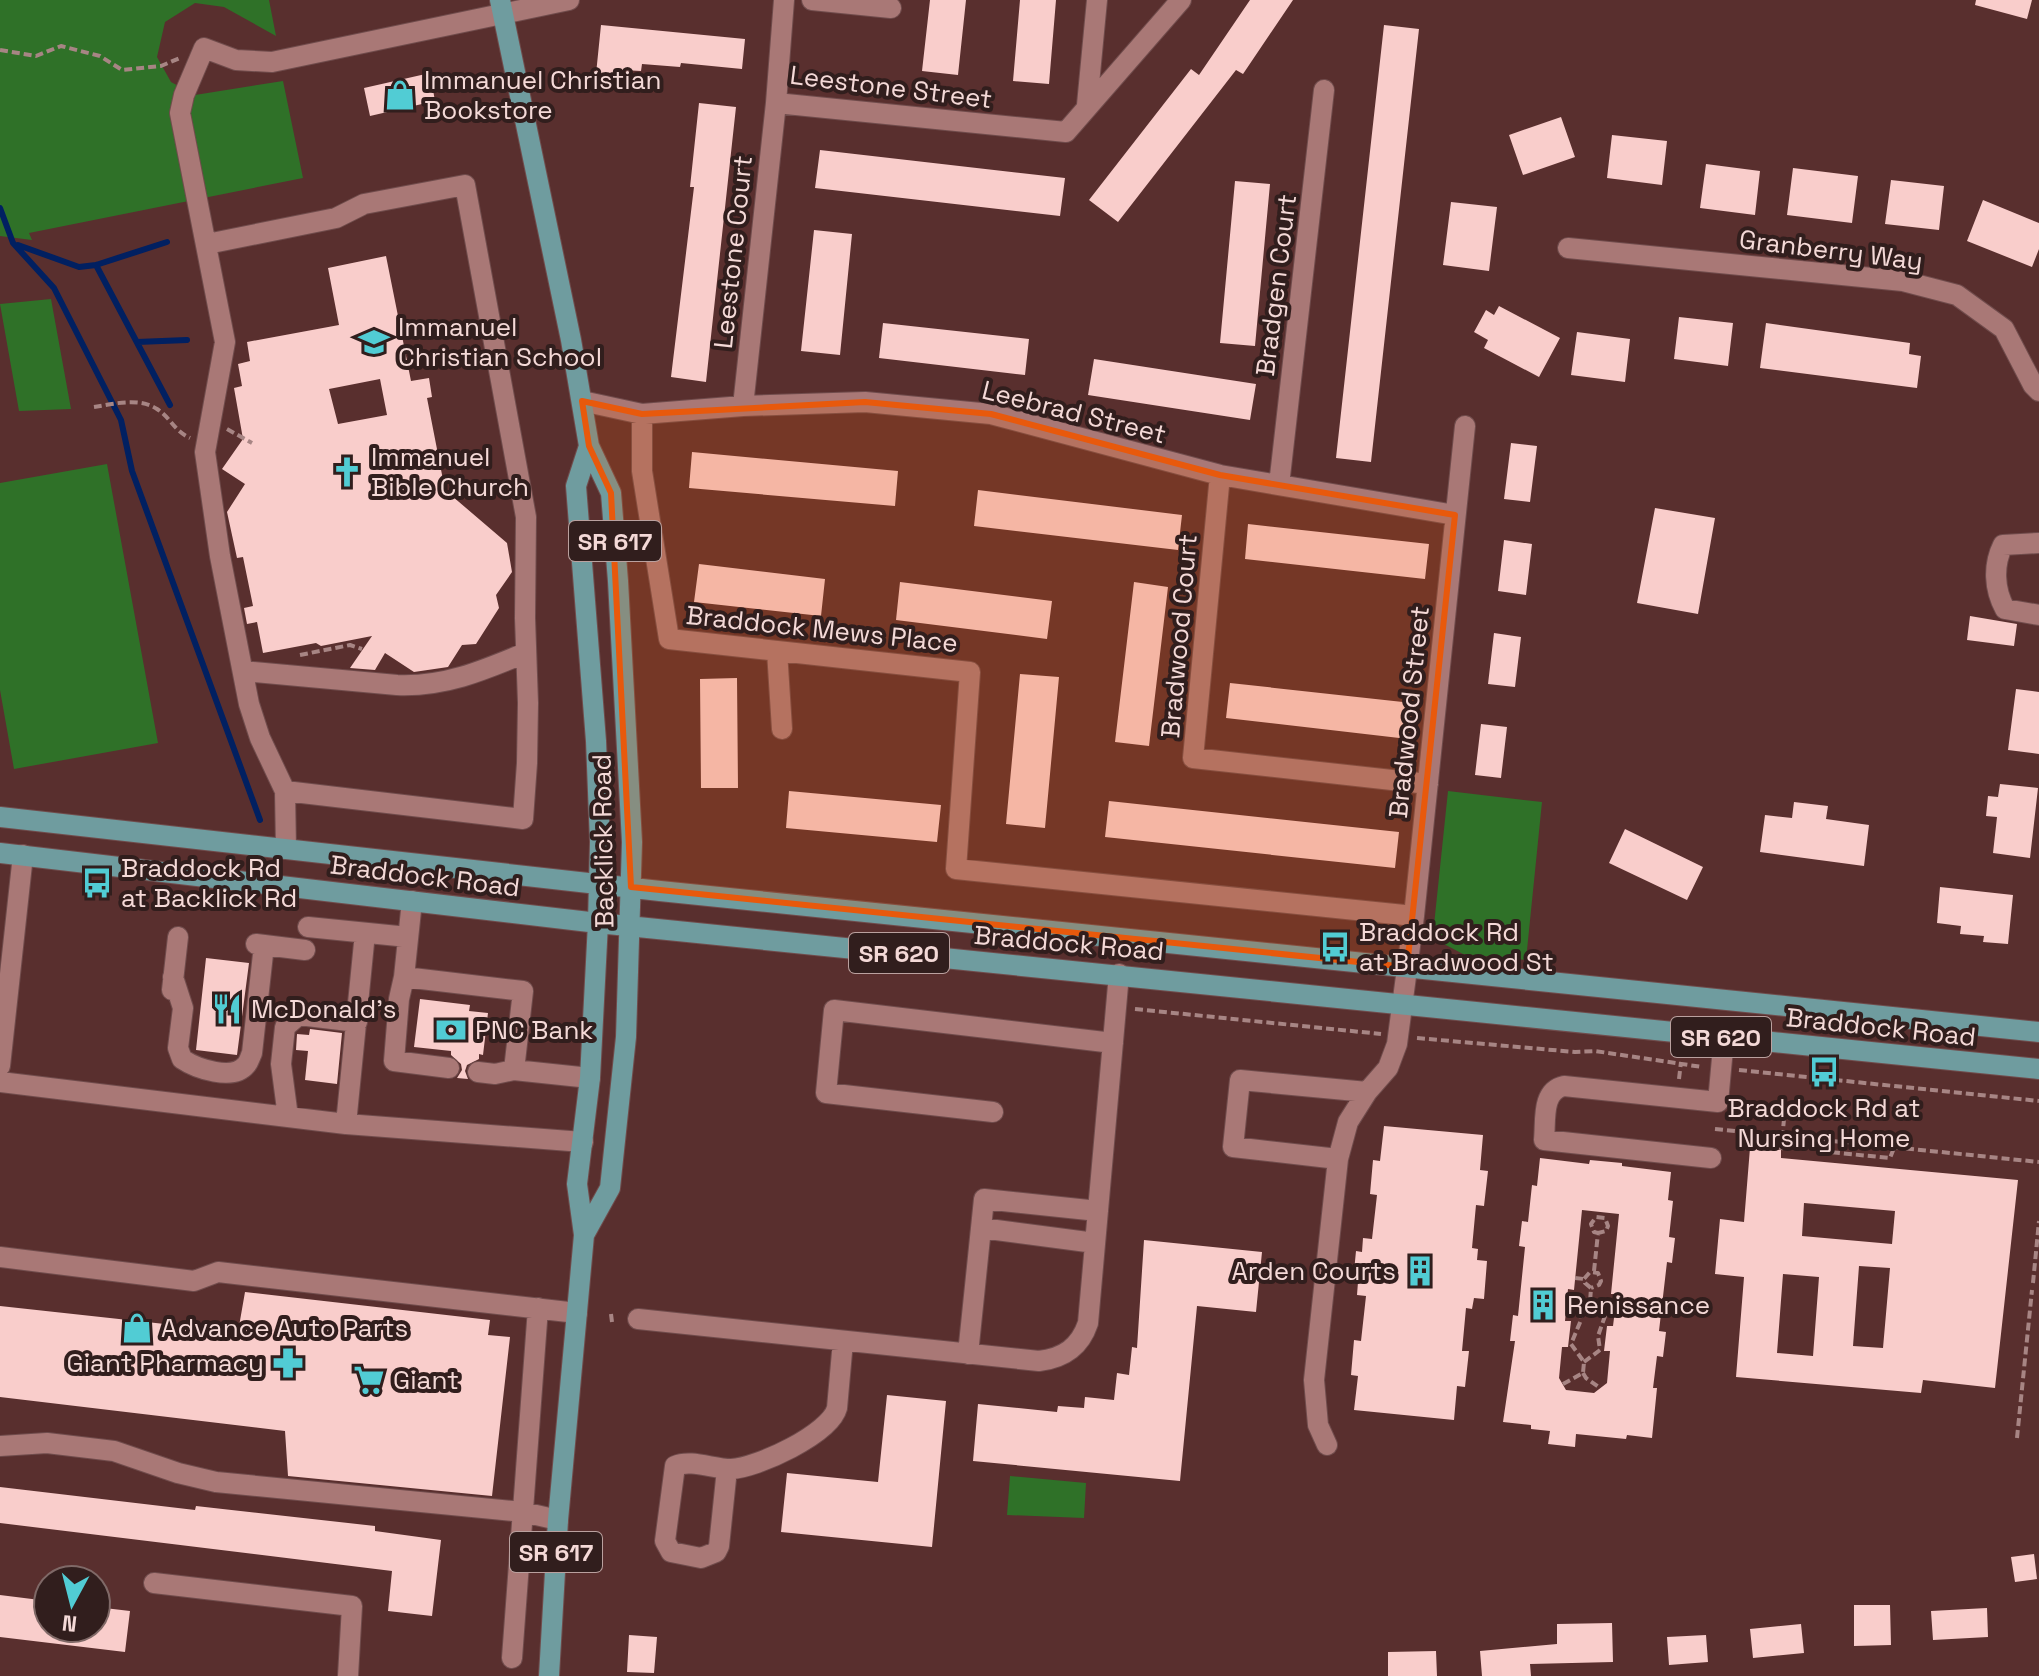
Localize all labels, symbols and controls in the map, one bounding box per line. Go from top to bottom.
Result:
street label: Leestone Street [788,58,994,116]
place label: Immanuel Christian Bookstore [424,63,662,127]
shop icon: Immanuel Christian Bookstore [383,78,417,112]
street label: Leestone Court [706,154,760,350]
street label: Bradgen Court [1248,192,1304,378]
street label: Granberry Way [1737,222,1925,278]
place label: Immanuel Christian School [398,310,602,374]
school or university icon: Immanuel Christian School [357,325,391,359]
street label: Leebrad Street [978,373,1170,451]
place label: Immanuel Bible Church [371,440,529,504]
church icon: Immanuel Bible Church [330,455,364,489]
road number: SR 617 [569,521,661,561]
street label: Bradwood Court [1153,533,1205,739]
street label: Braddock Mews Place [684,598,960,660]
street label: Bradwood Street [1381,604,1437,820]
street label: Backlick Road [584,754,622,928]
street label: Braddock Road [328,848,522,904]
place label: Braddock Rd at Backlick Rd [121,851,297,915]
bus stop icon: Braddock Rd at Backlick Rd [80,866,114,900]
place label: Braddock Rd at Bradwood St [1359,915,1554,979]
street label: Braddock Road [973,918,1165,968]
bus stop icon: Braddock Rd at Bradwood St [1318,930,1352,964]
road number: SR 620 [849,933,949,973]
restaurant icon: McDonald's [210,992,244,1026]
place label: McDonald's [251,992,396,1026]
street label: Braddock Road [1784,1000,1978,1054]
bank icon: PNC Bank [434,1013,468,1047]
place label: PNC Bank [475,1013,593,1047]
road number: SR 620 [1671,1017,1771,1057]
bus stop icon: Braddock Rd at Nursing Home [1807,1055,1841,1089]
place label: Braddock Rd at Nursing Home [1728,1091,1920,1155]
place label: Arden Courts [1231,1254,1396,1288]
building icon: Arden Courts [1403,1254,1437,1288]
building icon: Renissance [1526,1288,1560,1322]
place label: Renissance [1567,1288,1710,1322]
shop icon: Advance Auto Parts [120,1311,154,1345]
place label: Advance Auto Parts [161,1311,408,1345]
place label: Giant Pharmacy [67,1346,264,1380]
pharmacy icon: Giant Pharmacy [271,1346,305,1380]
supermarket icon: Giant [352,1363,386,1397]
place label: Giant [393,1363,459,1397]
road number: SR 617 [510,1532,602,1572]
north arrow [32,1564,112,1644]
text: N [61,1609,79,1639]

